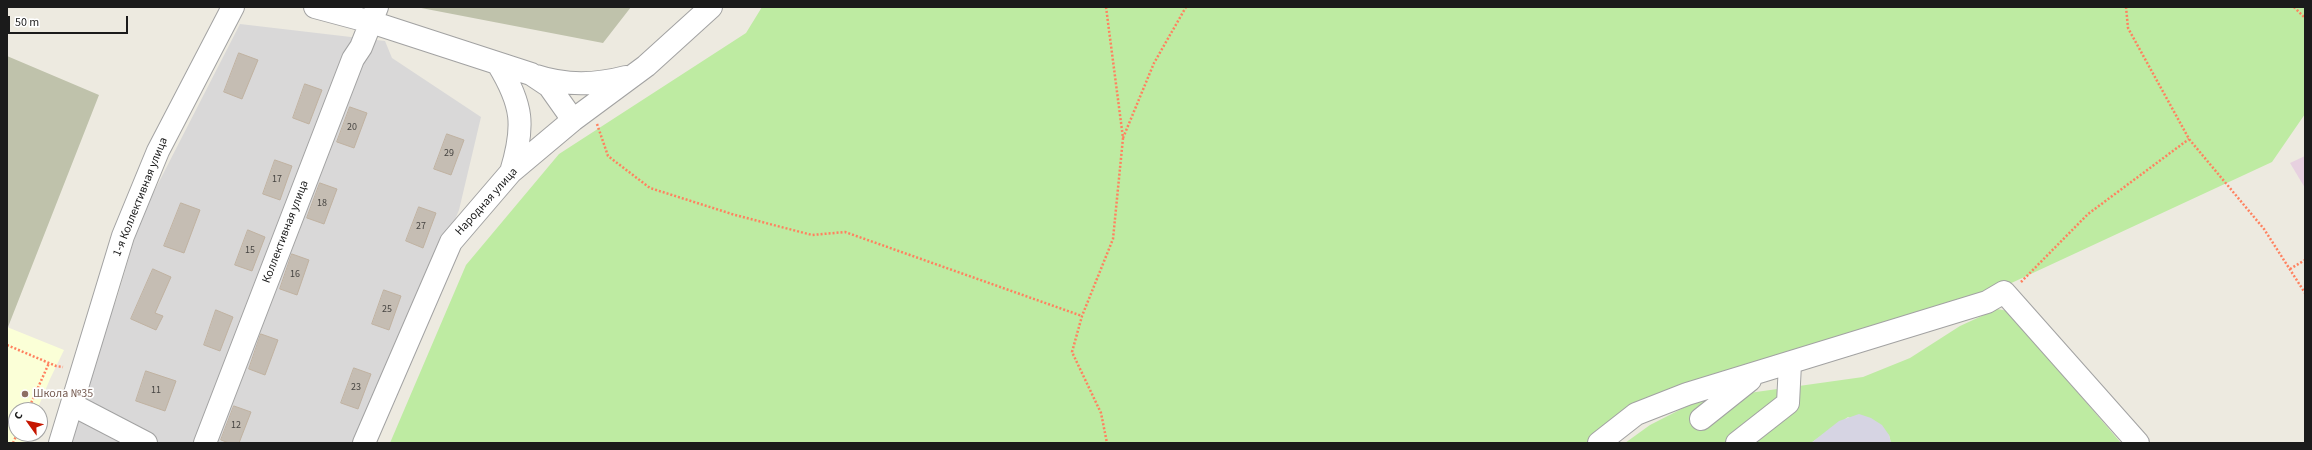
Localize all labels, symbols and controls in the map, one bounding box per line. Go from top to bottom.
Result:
scale bar [10,8,130,34]
text: 50 m [15,14,39,31]
house number: 20 [347,122,357,134]
street label: 1-я Коллективная улица [111,135,171,259]
house number: 29 [444,148,454,160]
street label: Народная улица [453,165,521,239]
house number: 17 [272,174,282,186]
street label: Коллективная улица [260,179,312,285]
house number: 18 [317,198,327,210]
house number: 27 [416,221,426,233]
house number: 15 [245,245,255,257]
house number: 16 [290,269,300,281]
house number: 25 [382,304,392,316]
house number: 23 [351,382,361,394]
house number: 11 [151,385,161,397]
place label: Школа №35 [33,387,93,401]
marker: Школа №35 [20,389,30,399]
north arrow [8,402,48,442]
text: С [10,409,26,423]
house number: 12 [231,420,241,432]

